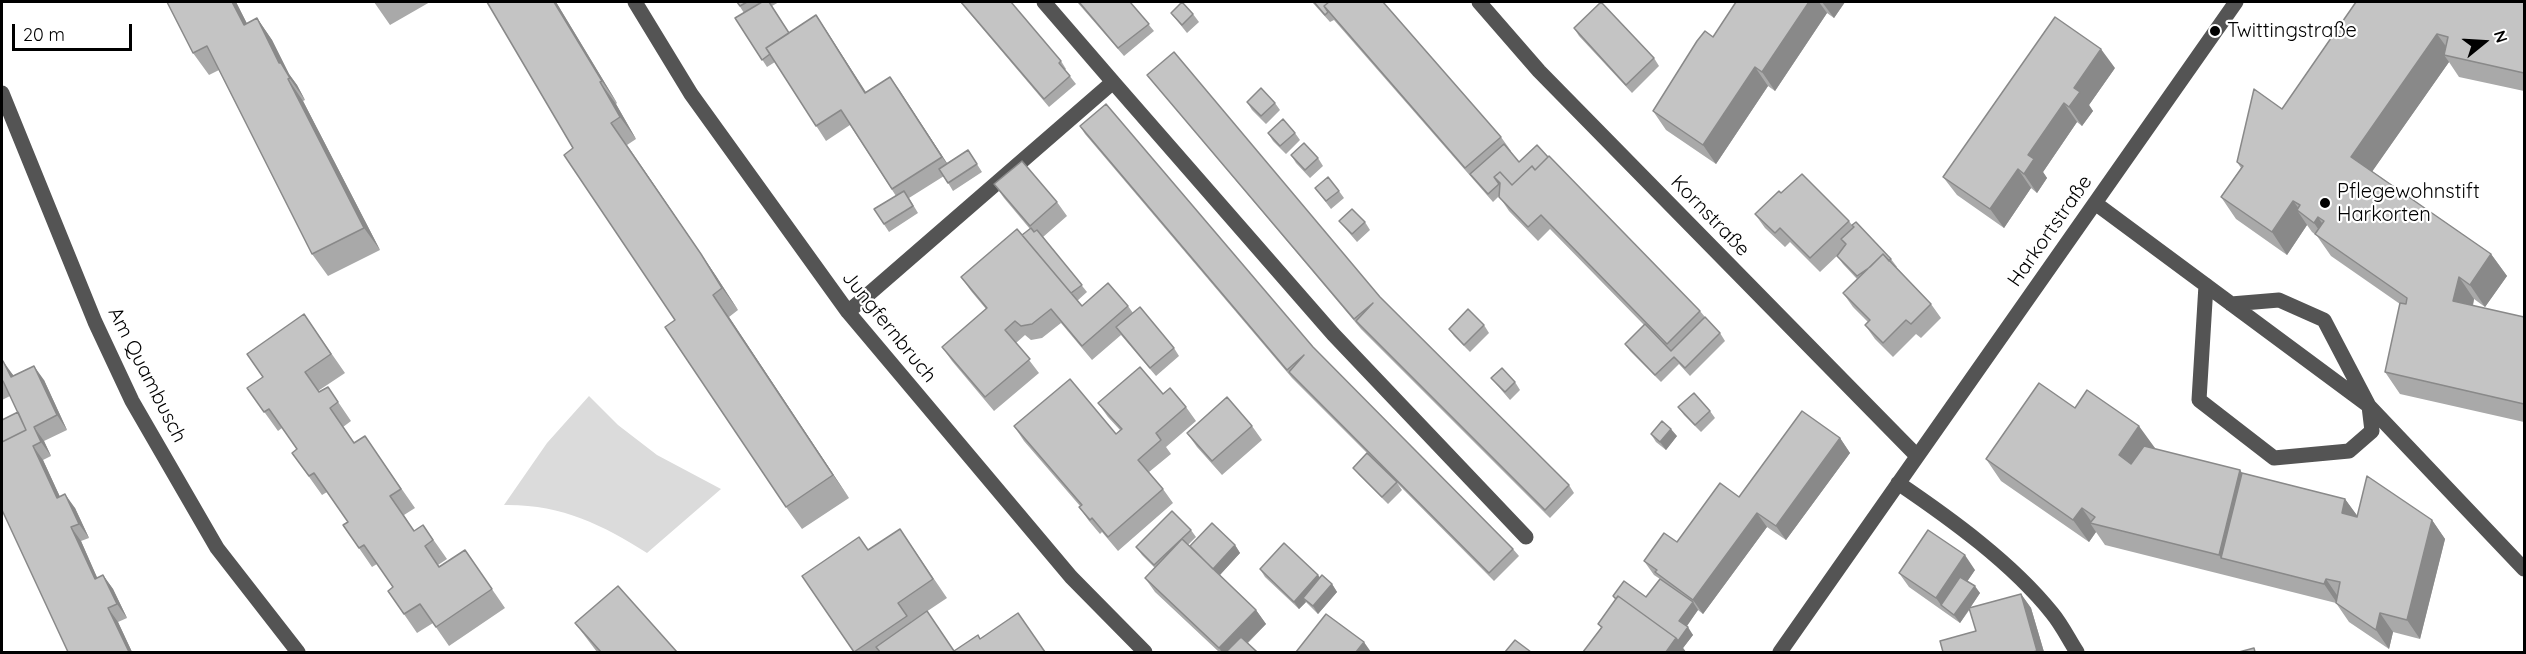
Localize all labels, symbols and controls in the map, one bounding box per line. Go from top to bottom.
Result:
scale bar [15,12,135,50]
north arrow [2454,12,2514,72]
place label: Twittingstraße [2227,19,2357,43]
text: 20 m [23,23,65,46]
marker: Twittingstraße [2208,24,2222,38]
text: N [2490,28,2512,45]
street label: Kornstraße [1665,170,1755,262]
street label: Harkortstraße [2003,171,2097,291]
place label: Pflegewohnstift Harkorten [2337,180,2480,227]
marker: Pflegewohnstift Harkorten [2318,196,2332,210]
street label: Jungfernbruch [837,266,941,388]
street label: Am Quambusch [103,303,191,447]

